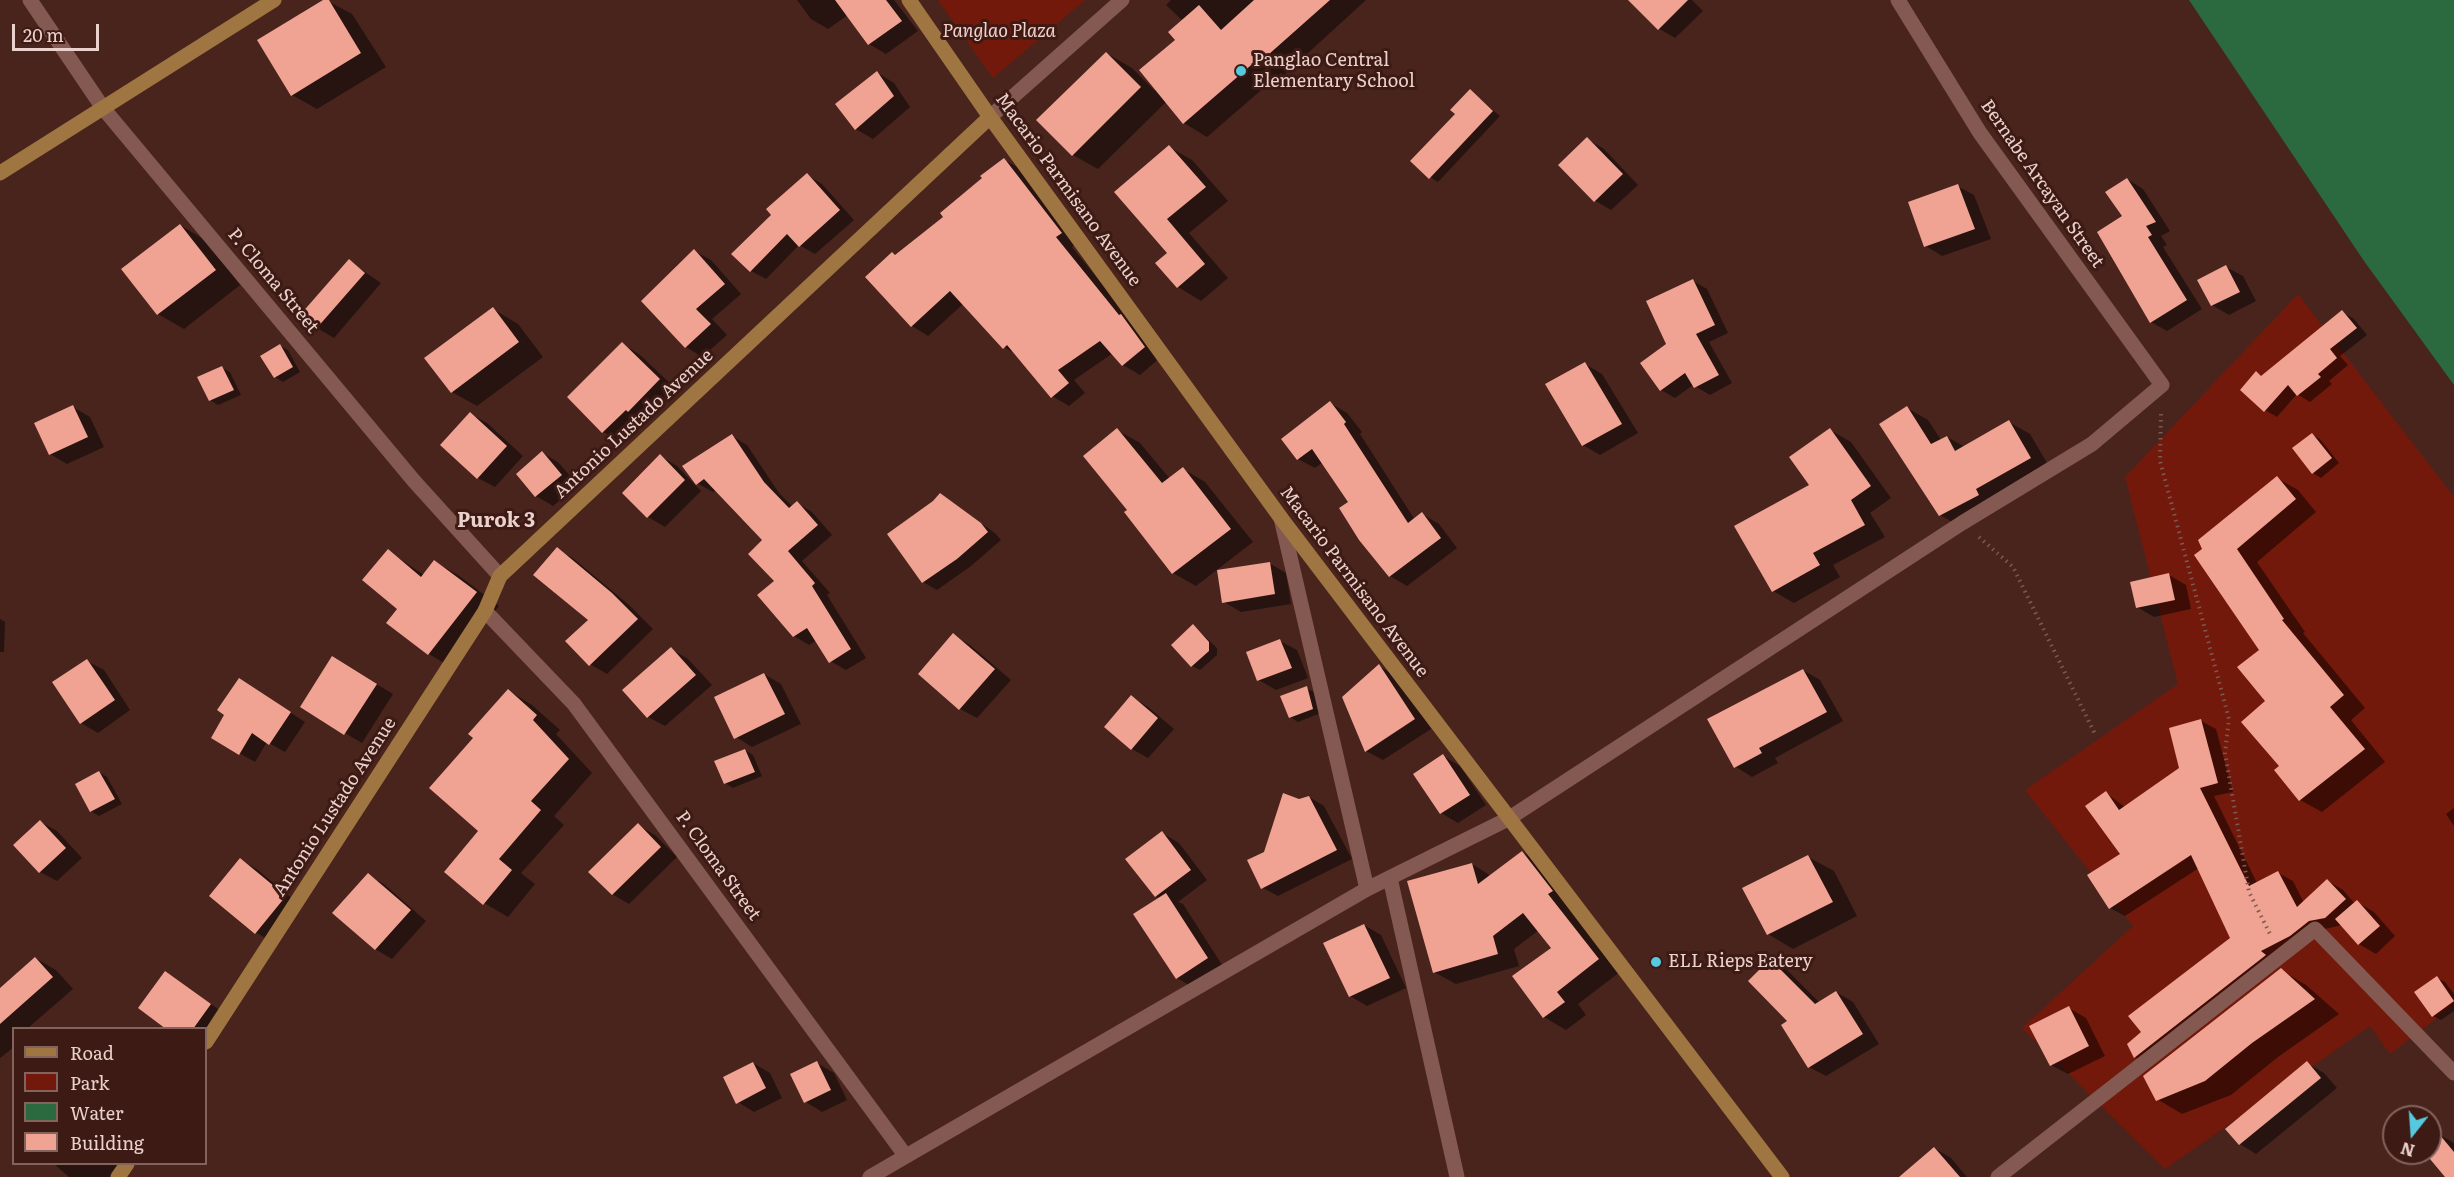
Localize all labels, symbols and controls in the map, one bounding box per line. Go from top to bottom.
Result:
scale bar [15,12,102,50]
text: 20 m [23,21,64,48]
park label: Panglao Plaza [942,21,1056,43]
place label: Panglao Central Elementary School [1253,50,1415,92]
marker: Panglao Central Elementary School [1234,64,1248,78]
street label: Macario Parmisano Avenue [991,89,1145,291]
street label: Bernabe Arcayan Street [1976,96,2108,272]
street label: P. Cloma Street [223,224,323,338]
street label: Antonio Lustado Avenue [550,345,718,503]
street label: Macario Parmisano Avenue [1275,482,1433,682]
district label: Purok 3 [457,509,535,533]
street label: Antonio Lustado Avenue [269,713,401,901]
street label: P. Cloma Street [671,807,765,925]
place label: ELL Rieps Eatery [1668,951,1813,973]
marker: ELL Rieps Eatery [1649,955,1663,969]
legend [12,1027,207,1165]
text: Road [70,1039,114,1066]
text: Park [70,1069,109,1096]
text: Water [70,1099,123,1126]
north arrow [2382,1105,2442,1165]
text: Building [70,1129,144,1156]
text: N [2397,1137,2417,1164]

